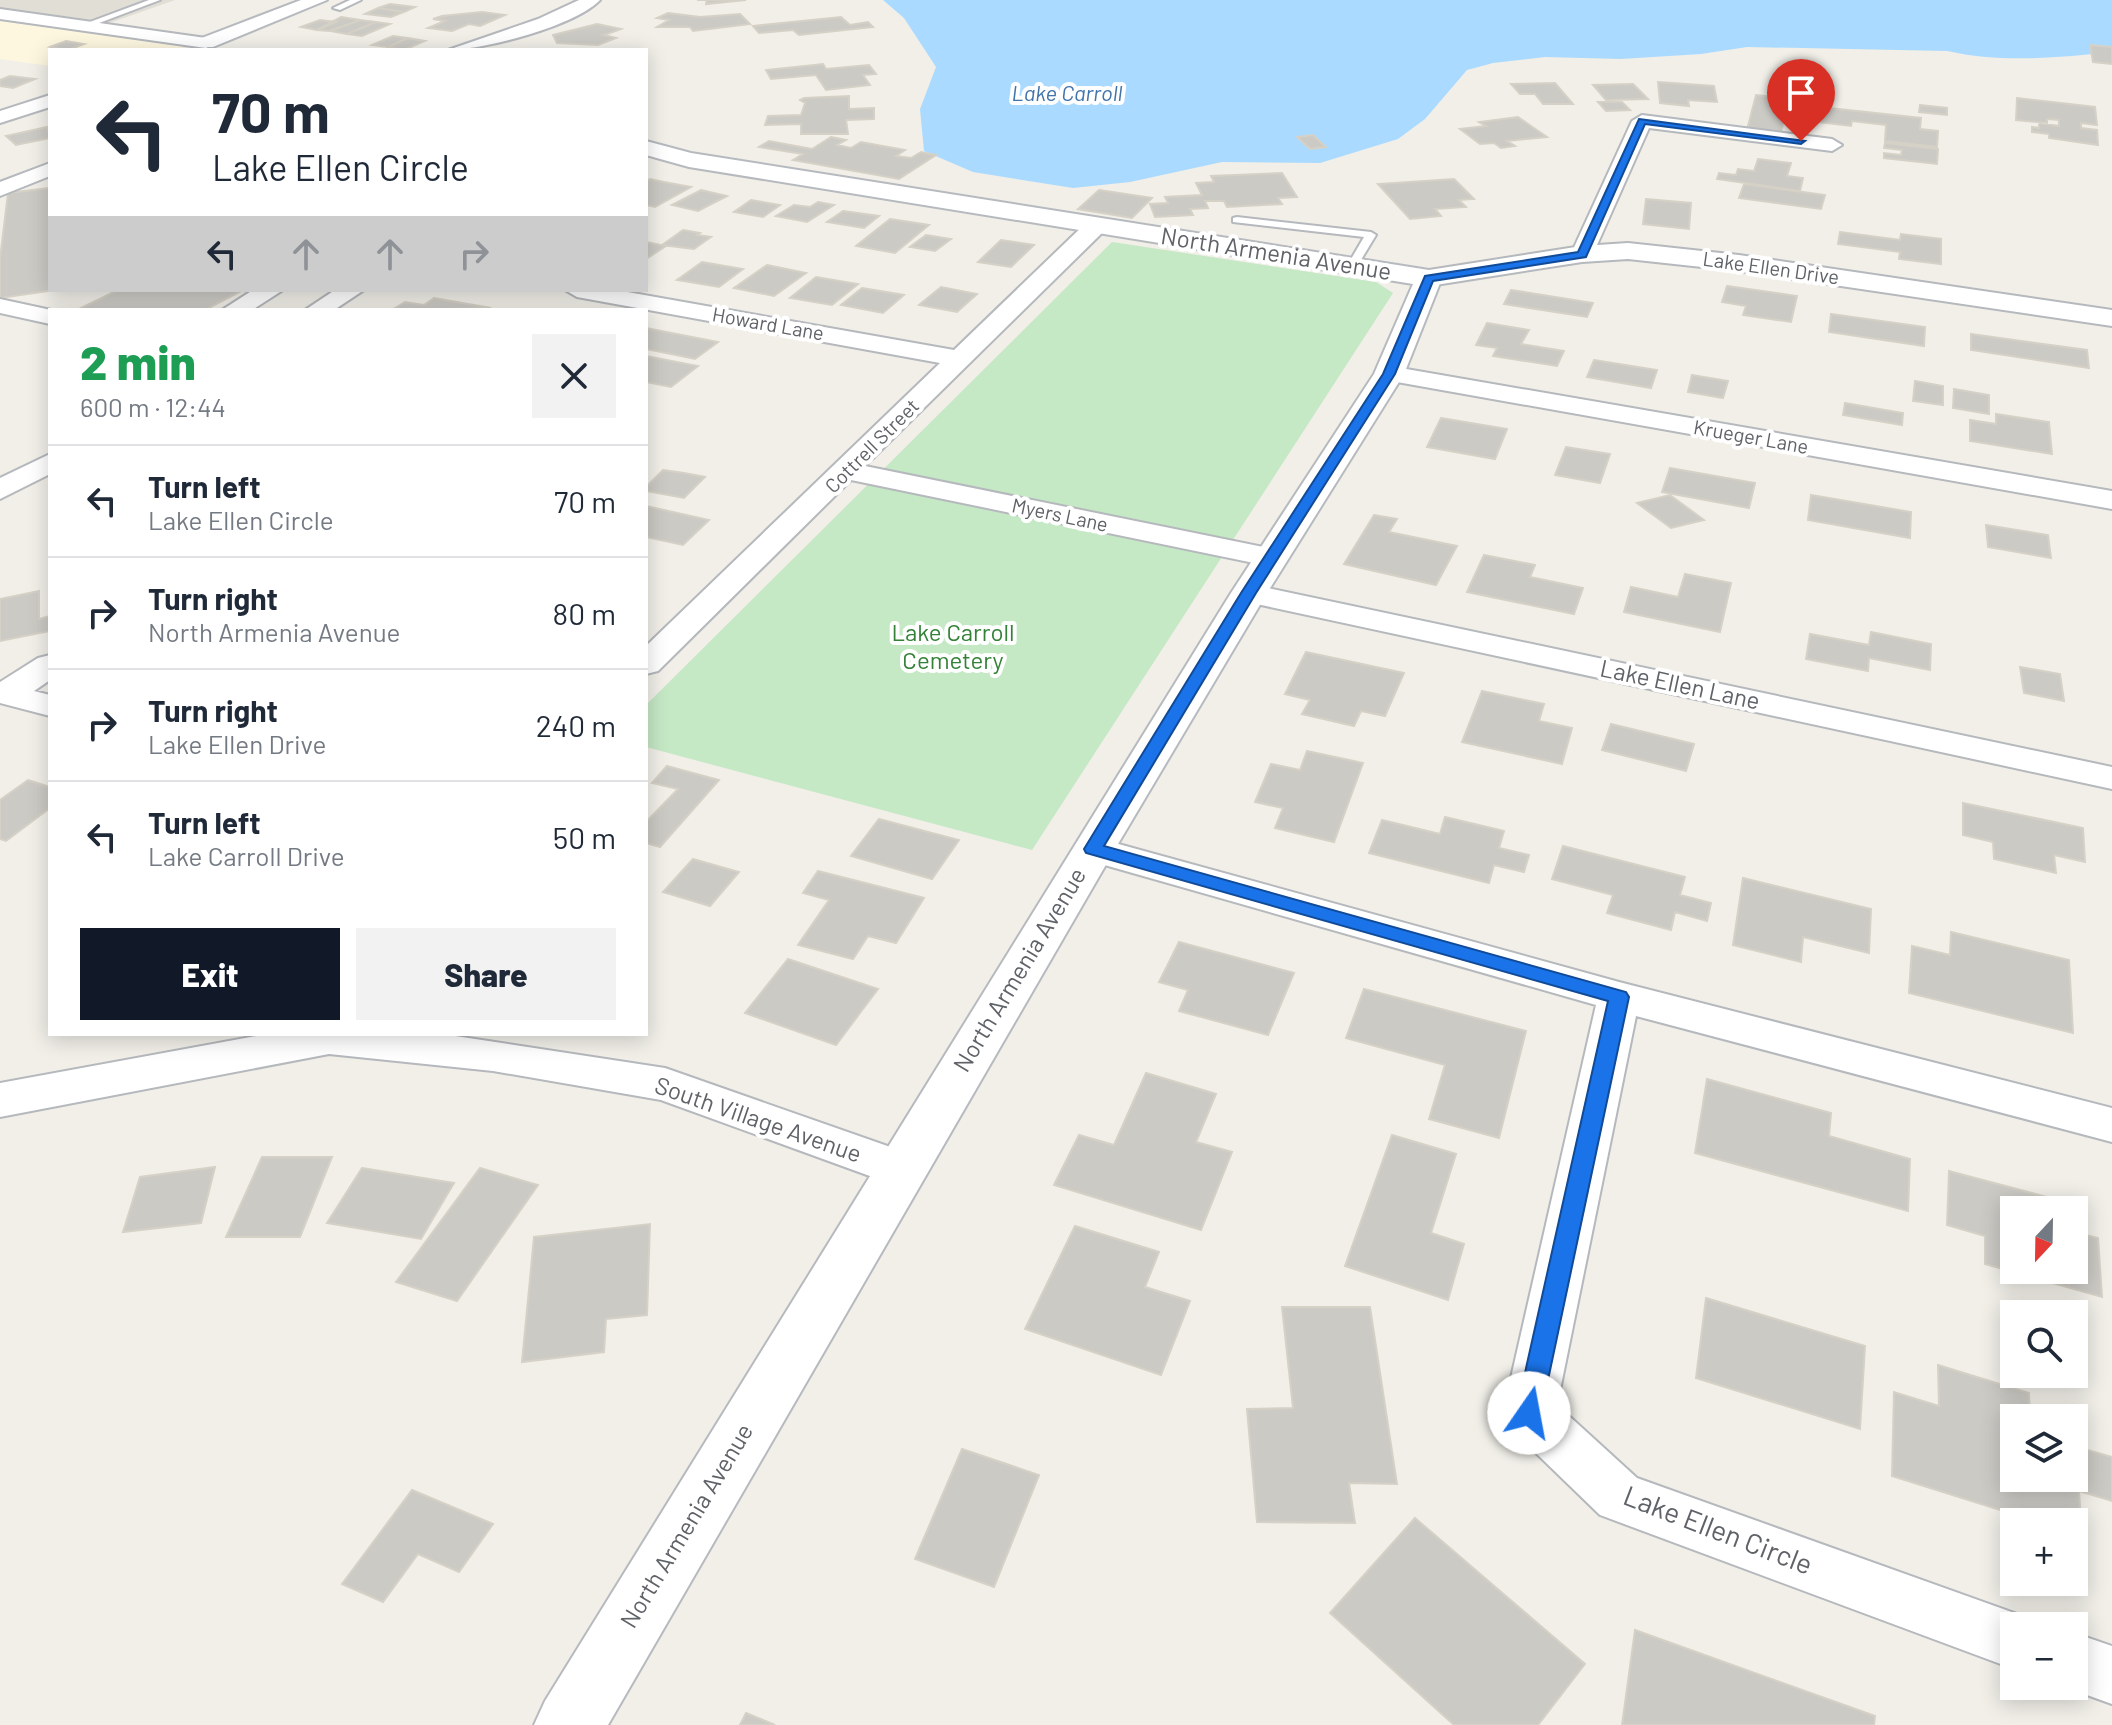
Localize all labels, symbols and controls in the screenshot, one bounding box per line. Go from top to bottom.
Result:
pin [1767,59,1835,141]
icon: arrive [1779,71,1823,115]
text: 70 m [212,77,330,144]
water label: Lake Carroll [1012,79,1123,105]
icon: left [80,80,184,184]
text: Lake Ellen Circle [212,145,469,188]
street label: North Armenia Avenue [1159,220,1394,285]
icon: left [200,232,244,276]
icon: ahead [284,232,328,276]
icon: ahead [368,232,412,276]
icon: right [452,232,496,276]
street label: Lake Ellen Drive [1702,246,1841,288]
street label: Howard Lane [710,301,826,345]
text: 2 min [80,332,196,390]
button: close [532,334,616,418]
text: 600 m · 12:44 [80,391,226,422]
street label: Cottrell Street [819,393,923,497]
street label: Krueger Lane [1692,414,1811,458]
text: Turn left [148,468,261,504]
icon: left [80,479,124,523]
text: 70 m [554,483,616,519]
street label: Myers Lane [1010,492,1110,536]
text: Lake Ellen Circle [148,504,334,535]
text: Turn right [148,580,278,616]
icon: right [80,591,124,635]
text: 80 m [553,595,616,631]
text: North Armenia Avenue [148,616,400,647]
park label: Lake Carroll Cemetery [891,617,1015,674]
street label: Lake Ellen Lane [1598,652,1763,715]
text: Turn right [148,692,278,728]
icon: right [80,703,124,747]
text: 240 m [536,707,616,743]
text: Lake Ellen Drive [148,728,326,759]
text: Turn left [148,804,261,840]
icon: left [80,815,124,859]
text: 50 m [553,819,616,855]
text: Lake Carroll Drive [148,840,345,871]
street label: North Armenia Avenue [946,862,1091,1077]
button: Exit [80,928,340,1020]
button: Share [356,928,616,1020]
street label: South Village Avenue [651,1070,866,1168]
north arrow [2000,1196,2088,1284]
map controls [2000,1196,2088,1700]
button: search [2000,1300,2088,1388]
position arrow [1487,1371,1571,1455]
button: layers [2000,1404,2088,1492]
street label: North Armenia Avenue [613,1418,758,1633]
street label: Lake Ellen Circle [1619,1477,1818,1581]
button: + [2000,1508,2088,1596]
button: − [2000,1612,2088,1700]

